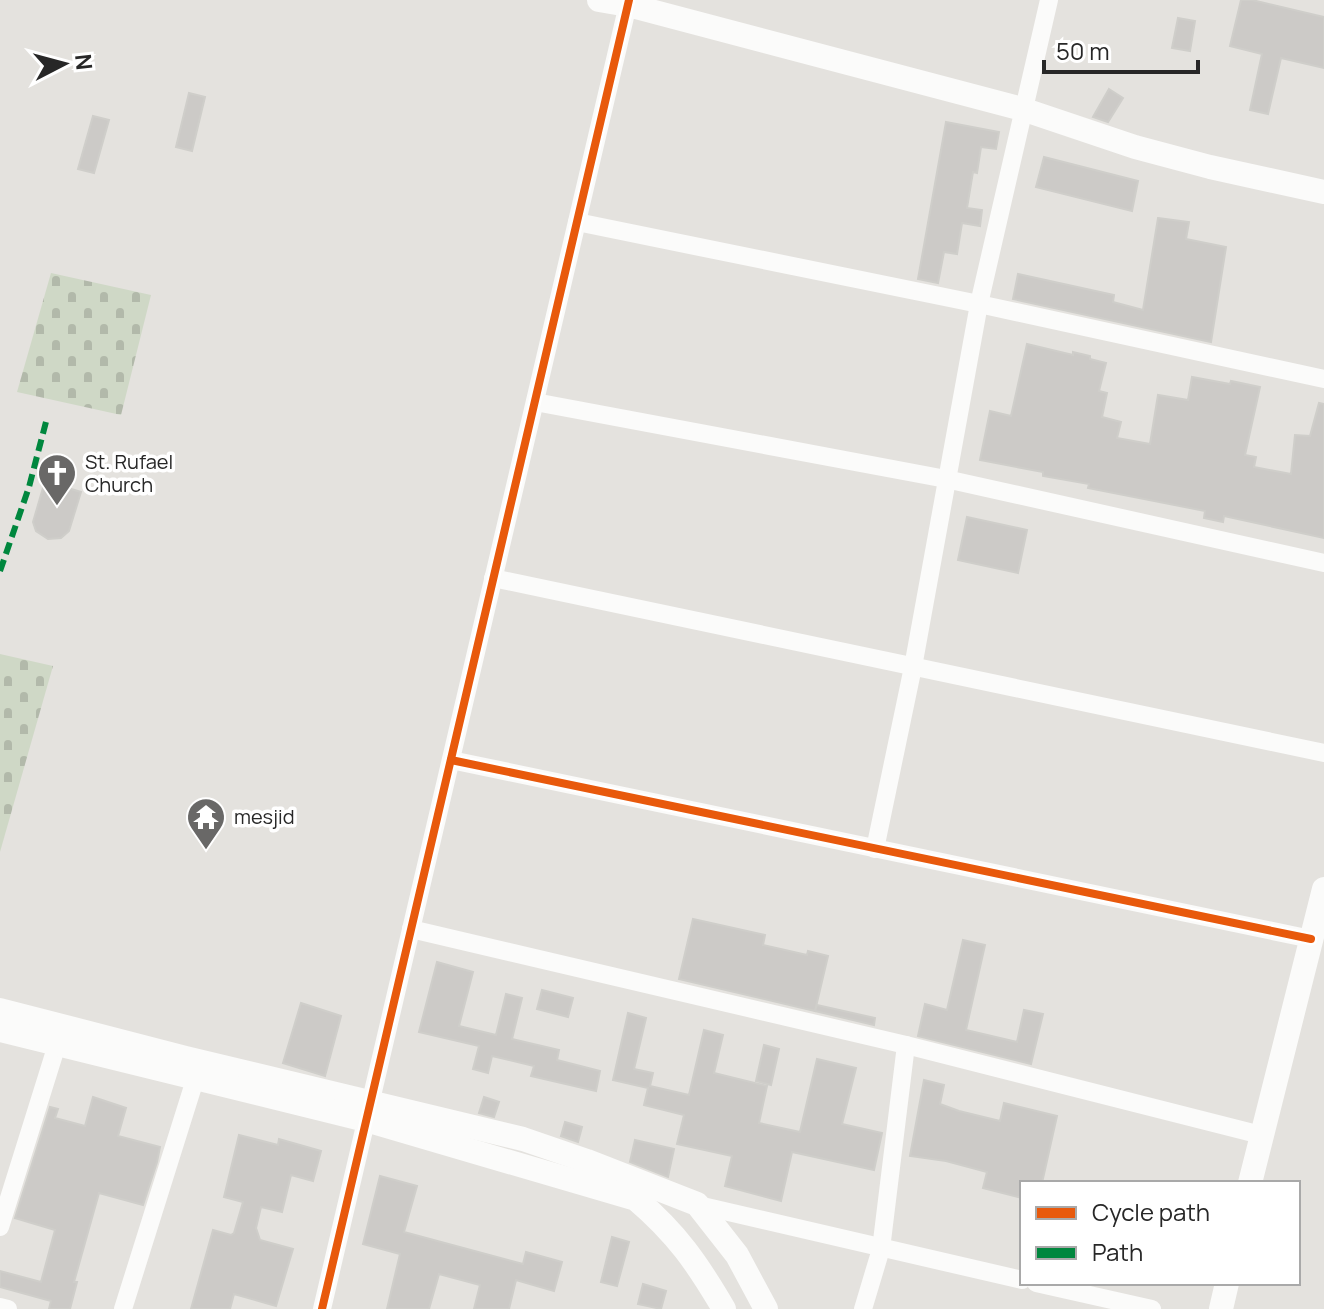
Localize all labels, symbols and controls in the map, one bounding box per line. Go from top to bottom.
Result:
north arrow [24,24,104,104]
scale bar [1044,24,1198,74]
text: 50 m [1056,34,1110,67]
text: N [68,52,100,71]
place label: St. Rufael Church [85,448,173,498]
church icon: St. Rufael Church [36,452,78,507]
temple icon: mesjid [185,796,227,851]
place label: mesjid [234,803,295,830]
legend [1020,1181,1300,1285]
text: Cycle path [1092,1195,1210,1228]
text: Path [1092,1235,1143,1268]

